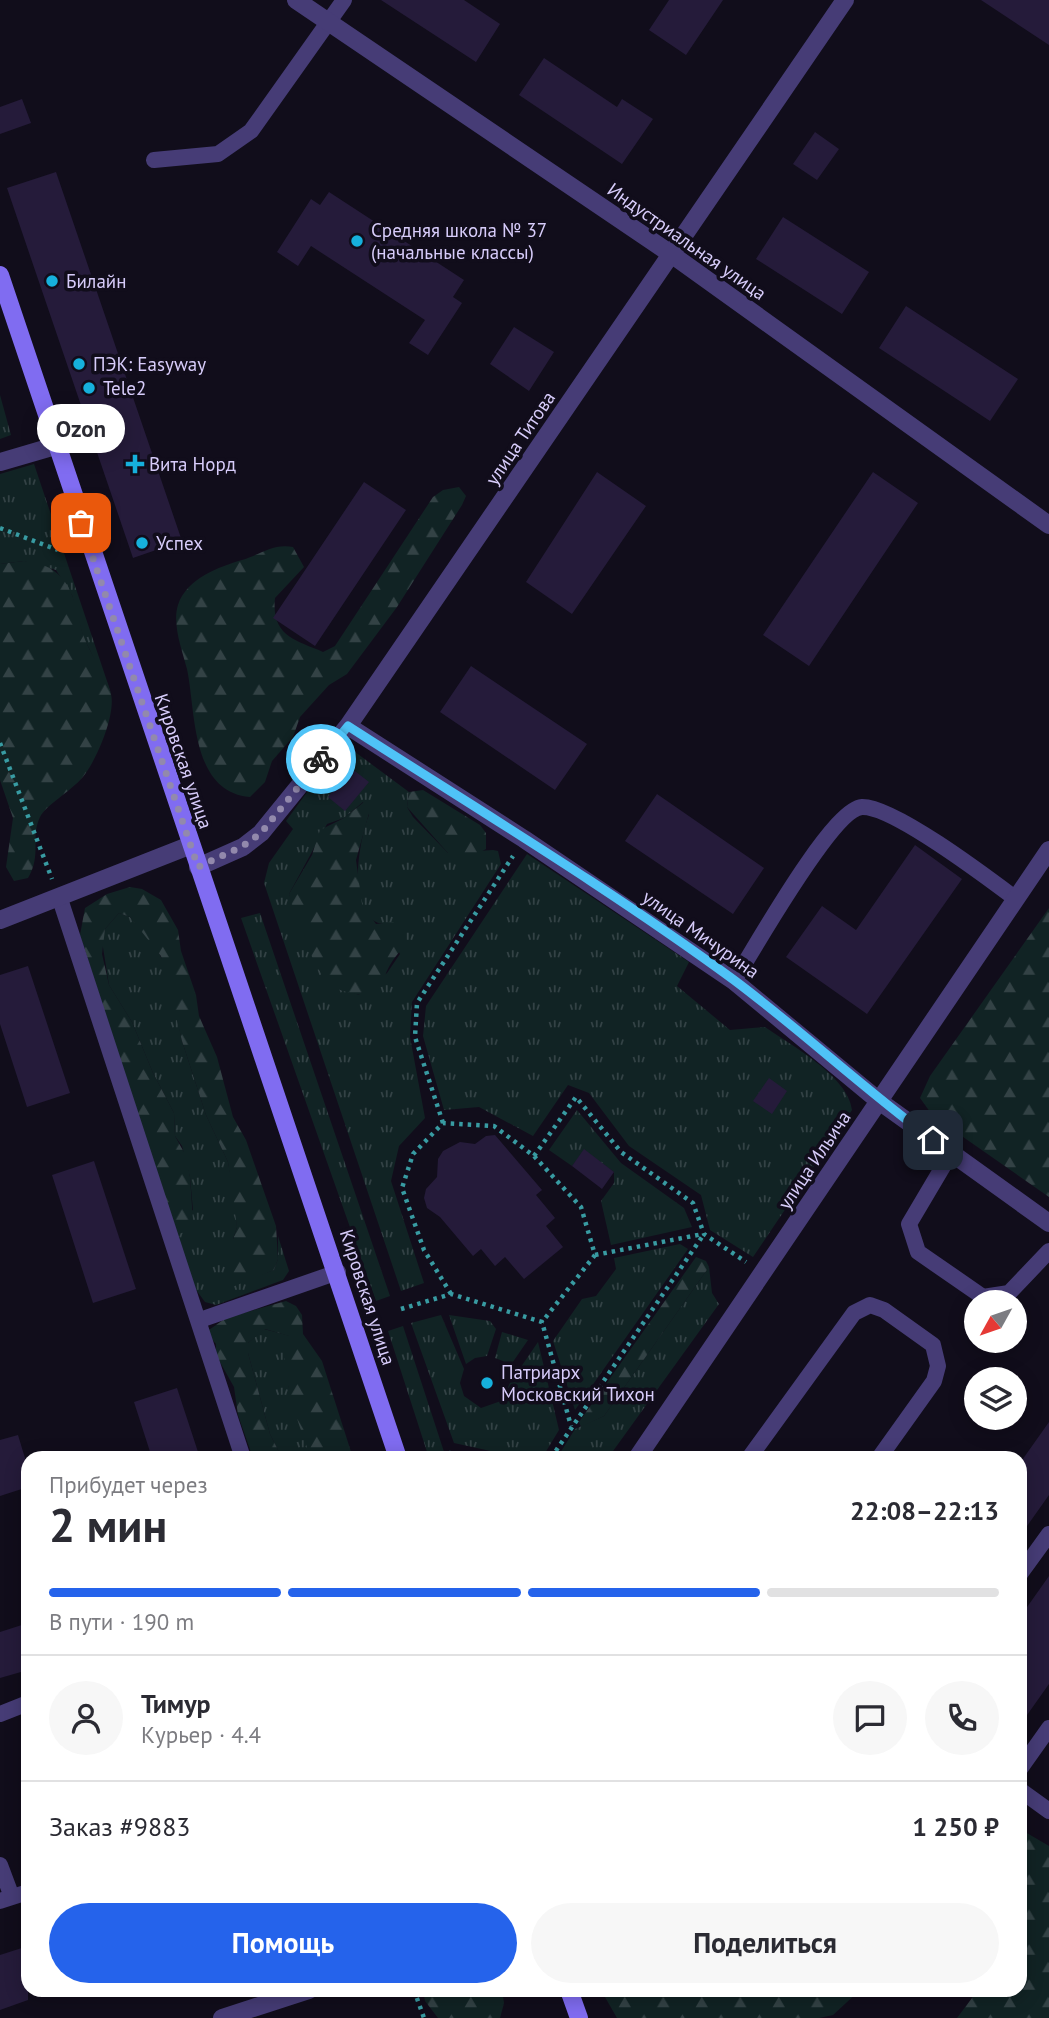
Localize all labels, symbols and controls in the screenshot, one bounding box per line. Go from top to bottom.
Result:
street label: Индустриальная улица [603,177,771,305]
place label: Средняя школа № 37 (начальные классы) [371,218,547,264]
marker: Средняя школа № 37 (начальные классы) [349,233,365,249]
place label: Билайн [66,269,126,293]
marker: Билайн [44,273,60,289]
place label: ПЭК: Easyway [93,352,206,376]
marker: ПЭК: Easyway [71,356,87,372]
place label: Tele2 [103,376,146,400]
marker: Tele2 [81,380,97,396]
street label: улица Титова [480,387,560,489]
callout: Ozon [37,404,125,453]
text: Ozon [56,414,106,443]
place label: Вита Норд [149,452,236,476]
marker: Вита Норд [127,456,143,472]
pin [51,493,111,553]
icon: bag [62,504,100,542]
place label: Успех [156,531,203,555]
marker: Успех [134,535,150,551]
street label: Кировская улица [150,690,218,832]
courier [286,724,356,794]
icon: bike [302,740,340,778]
street label: улица Мичурина [638,885,764,983]
street label: улица Ильича [772,1106,856,1214]
pin [903,1110,963,1170]
icon: home [914,1121,952,1159]
street label: Кировская улица [335,1226,401,1368]
north arrow [964,1290,1027,1353]
map controls [964,1290,1027,1430]
place label: Патриарх Московский Тихон [501,1360,655,1406]
button: layers [964,1367,1027,1430]
marker: Патриарх Московский Тихон [479,1375,495,1391]
text: Прибудет через [49,1470,208,1499]
text: 22:08–22:13 [850,1494,999,1527]
text: 2 мин [49,1495,167,1555]
text: В пути · 190 m [49,1607,194,1636]
button: person [49,1681,123,1755]
button: chat [833,1681,907,1755]
button: phone [925,1681,999,1755]
text: Тимур [141,1687,211,1720]
text: Курьер · 4.4 [141,1720,261,1749]
text: Заказ #9883 [49,1810,191,1843]
text: 1 250 ₽ [912,1810,999,1843]
button: Помощь [49,1903,517,1983]
button: Поделиться [531,1903,999,1983]

